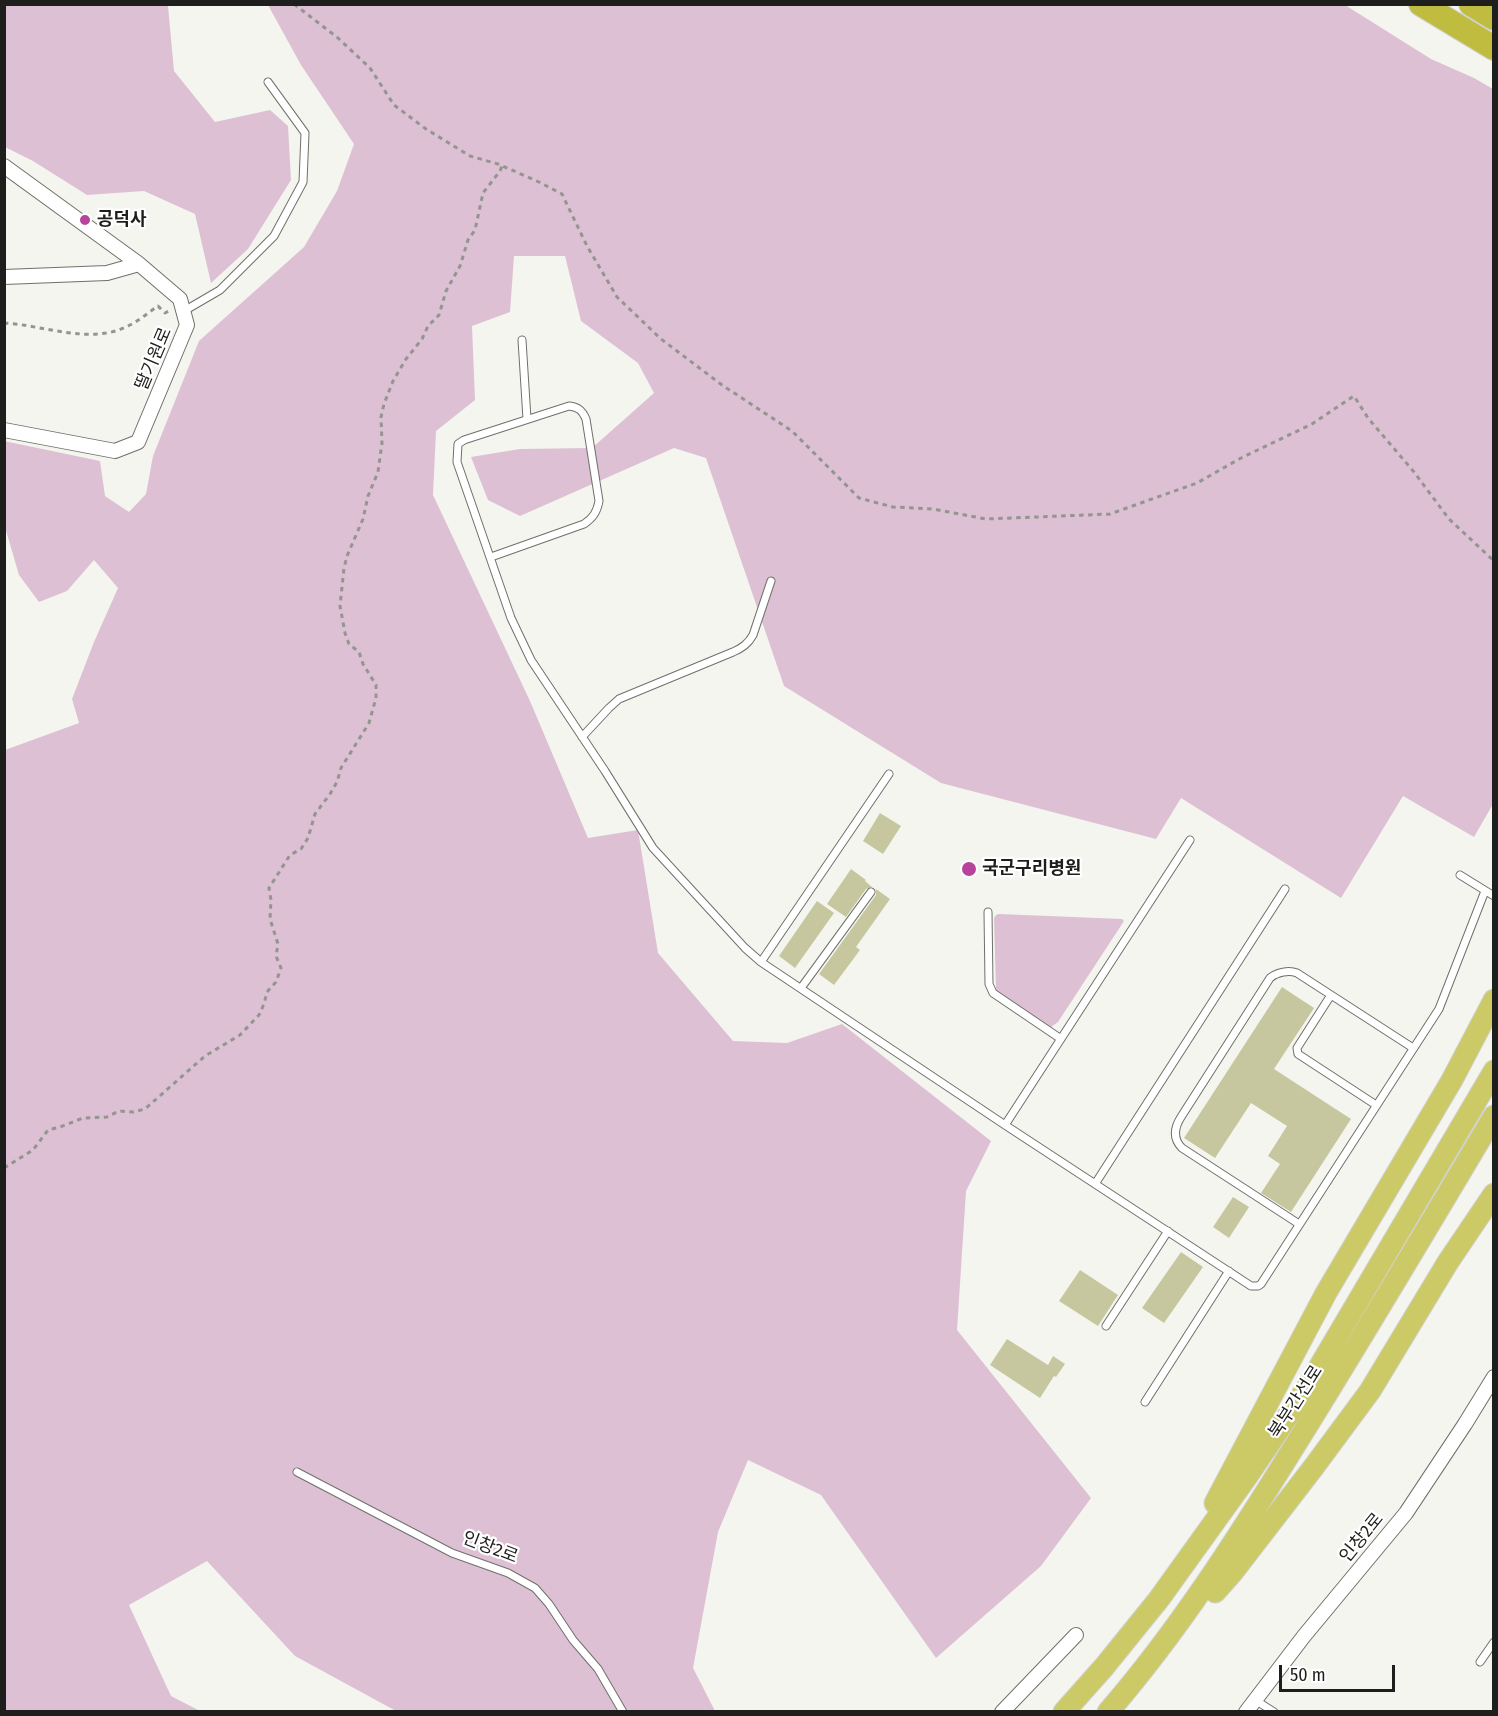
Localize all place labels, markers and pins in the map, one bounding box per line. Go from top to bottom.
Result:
place label: 공덕사 [97,209,147,231]
marker: 공덕사 [78,213,92,227]
place label: 국군구리병원 [982,858,1081,880]
marker: 국군구리병원 [960,860,978,878]

